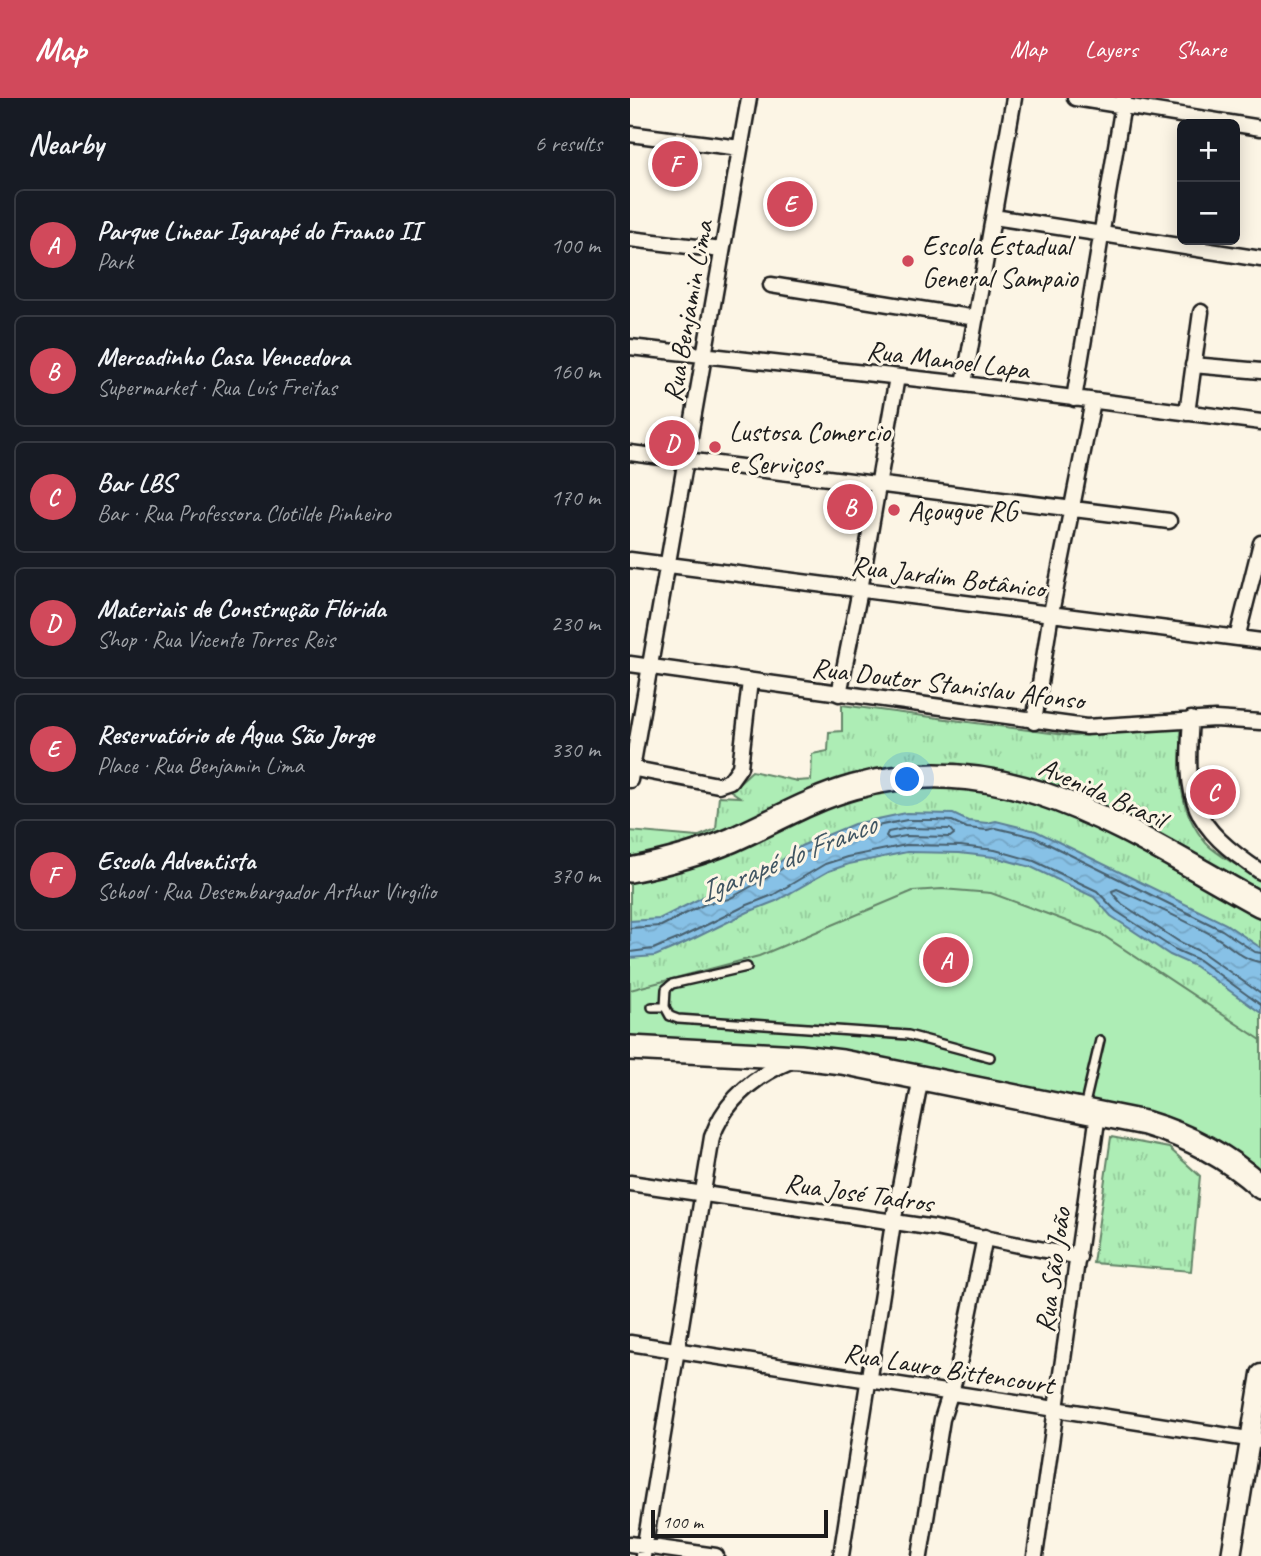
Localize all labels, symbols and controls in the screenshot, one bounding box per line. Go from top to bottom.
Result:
text: Map [35,28,86,70]
text: Map [1010,34,1047,64]
text: Layers [1085,34,1138,64]
text: Share [1176,34,1226,64]
map controls [1177,119,1240,245]
button: + [1177,119,1240,182]
text: Nearby [28,125,104,163]
text: 6 results [535,129,602,158]
pin: F [652,138,698,190]
pin: E [767,178,813,230]
button: − [1177,182,1240,245]
text: Parque Linear Igarapé do Franco II [97,214,421,247]
street label: Rua Benjamin Lima [654,216,721,404]
place label: Escola Estadual General Sampaio [922,228,1080,295]
text: A [47,231,59,260]
text: 100 m [551,231,600,260]
text: Park [97,247,133,276]
marker: Escola Estadual General Sampaio [900,253,916,269]
street label: Rua Manoel Lapa [865,332,1033,387]
text: Mercadinho Casa Vencedora [97,340,350,373]
text: B [47,357,59,386]
text: 160 m [551,357,600,386]
text: Supermarket · Rua Luís Freitas [97,373,337,402]
place label: Lustosa Comercio e Serviços [729,414,892,481]
pin: D [649,417,695,469]
marker: Lustosa Comercio e Serviços [707,439,723,455]
text: Bar LBS [97,466,174,499]
pin: B [827,481,873,533]
text: C [48,483,58,512]
text: 170 m [551,483,600,512]
place label: Açougue RG [908,493,1020,528]
text: Bar · Rua Professora Clotilde Pinheiro [97,499,391,528]
marker: Açougue RG [886,502,902,518]
street label: Rua Jardim Botânico [849,547,1050,606]
text: Materiais de Construção Flórida [97,592,386,625]
text: D [46,609,60,638]
text: 230 m [551,609,600,638]
text: Shop · Rua Vicente Torres Reis [97,625,335,654]
street label: Rua Doutor Stanislau Afonso [810,649,1089,718]
text: Reservatório de Água São Jorge [97,718,374,751]
text: E [47,735,59,764]
text: 330 m [551,735,600,764]
street label: Avenida Brasil [1034,749,1177,838]
text: Place · Rua Benjamin Lima [97,751,303,780]
your location [890,762,924,796]
pin: C [1190,766,1236,818]
water label: Igarapé do Franco [693,804,884,911]
text: Escola Adventista [97,844,256,877]
text: F [48,861,58,890]
text: 370 m [551,861,600,890]
text: School · Rua Desembargador Arthur Virgílio [97,877,436,906]
pin: A [923,934,969,986]
street label: Rua José Tadros [782,1165,938,1221]
street label: Rua São João [1026,1203,1079,1335]
street label: Rua Lauro Bittencourt [841,1335,1059,1403]
scale bar [651,1507,828,1539]
text: 100 m [662,1510,703,1534]

